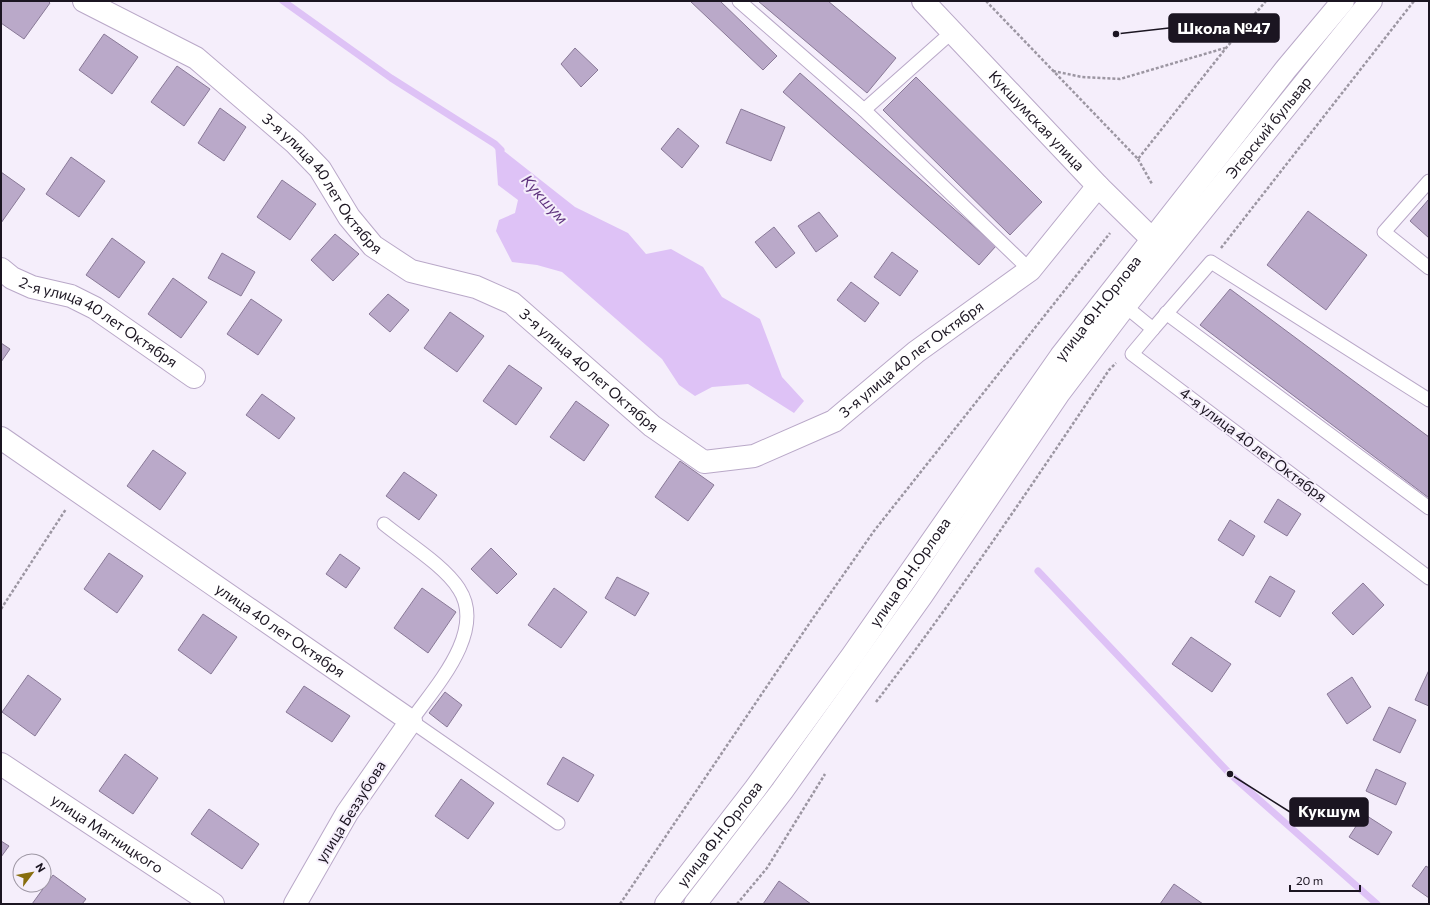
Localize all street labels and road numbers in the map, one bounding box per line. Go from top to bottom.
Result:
street label: Кукшумская улица [985,66,1089,174]
street label: Эгерский бульвар [1222,72,1315,182]
street label: 3-я улица 40 лет Октября [259,109,386,257]
street label: улица Ф.Н.Орлова [1050,252,1144,364]
street label: 2-я улица 40 лет Октября [16,272,181,371]
street label: 3-я улица 40 лет Октября [835,296,987,421]
street label: 3-я улица 40 лет Октября [516,304,662,436]
street label: 4-я улица 40 лет Октября [1177,383,1331,505]
street label: улица Ф.Н.Орлова [865,514,954,630]
street label: улица 40 лет Октября [212,579,349,681]
street label: улица Беззубова [311,757,389,866]
street label: улица Ф.Н.Орлова [673,777,766,890]
street label: улица Магницкого [48,790,167,877]

